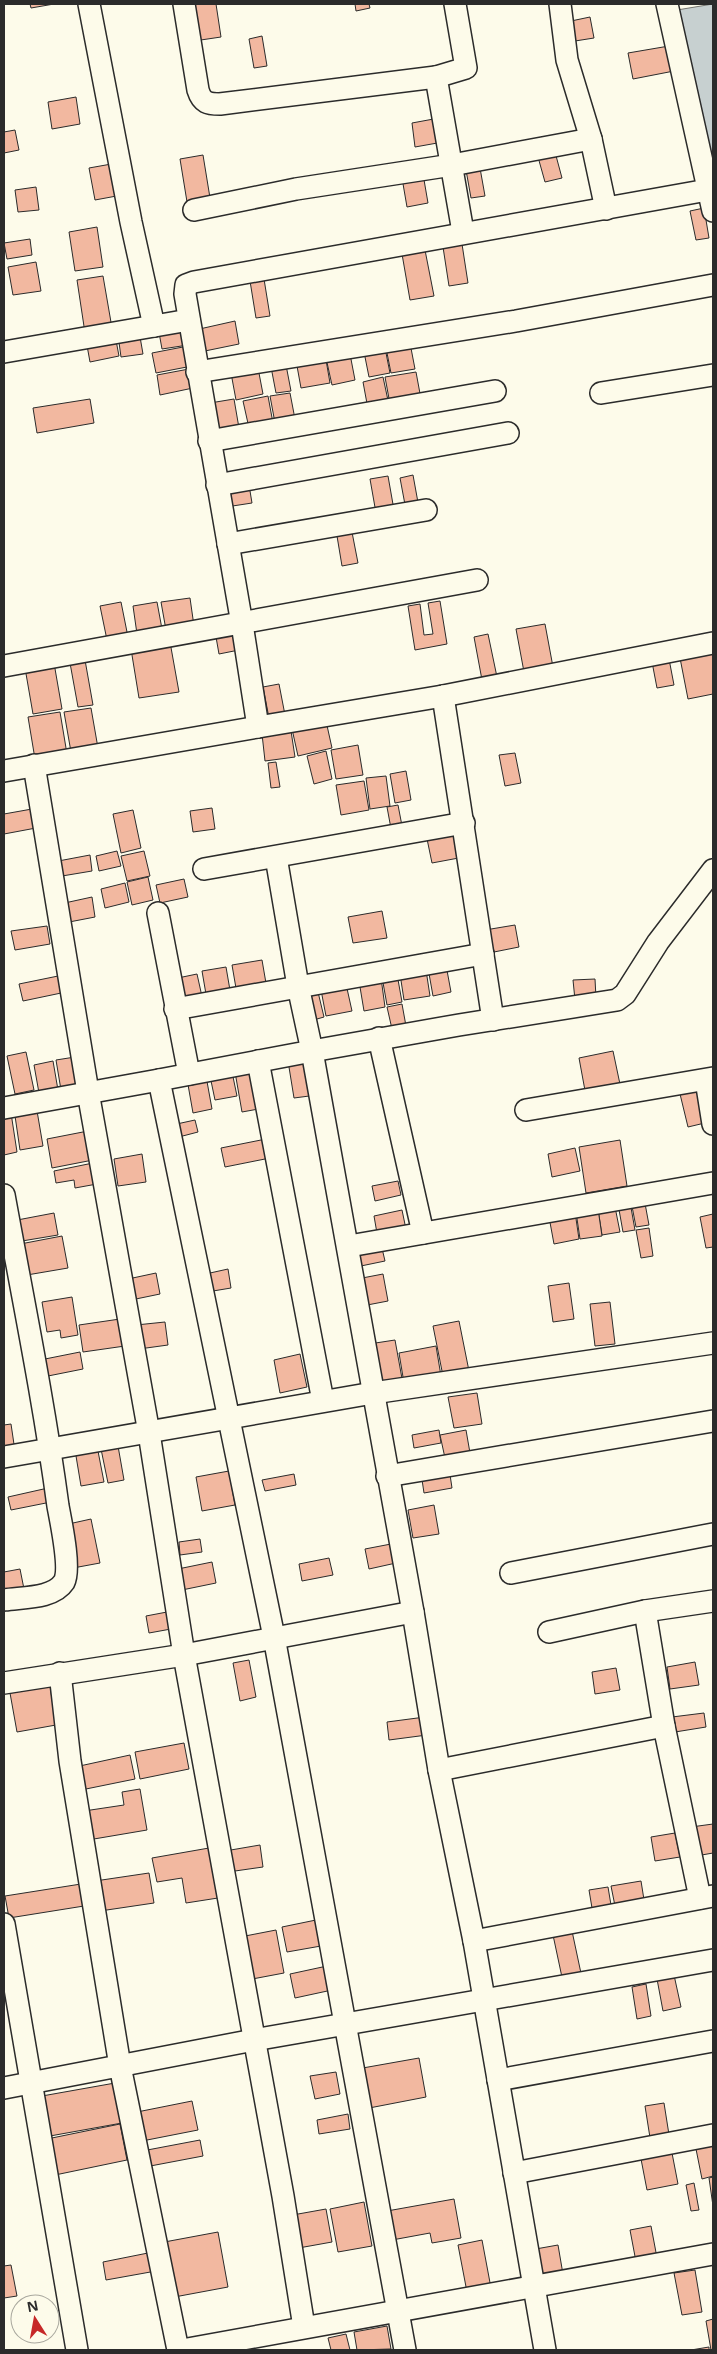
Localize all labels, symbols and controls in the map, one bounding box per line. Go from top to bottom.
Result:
north arrow [10,2294,60,2344]
text: N [25,2295,40,2316]

